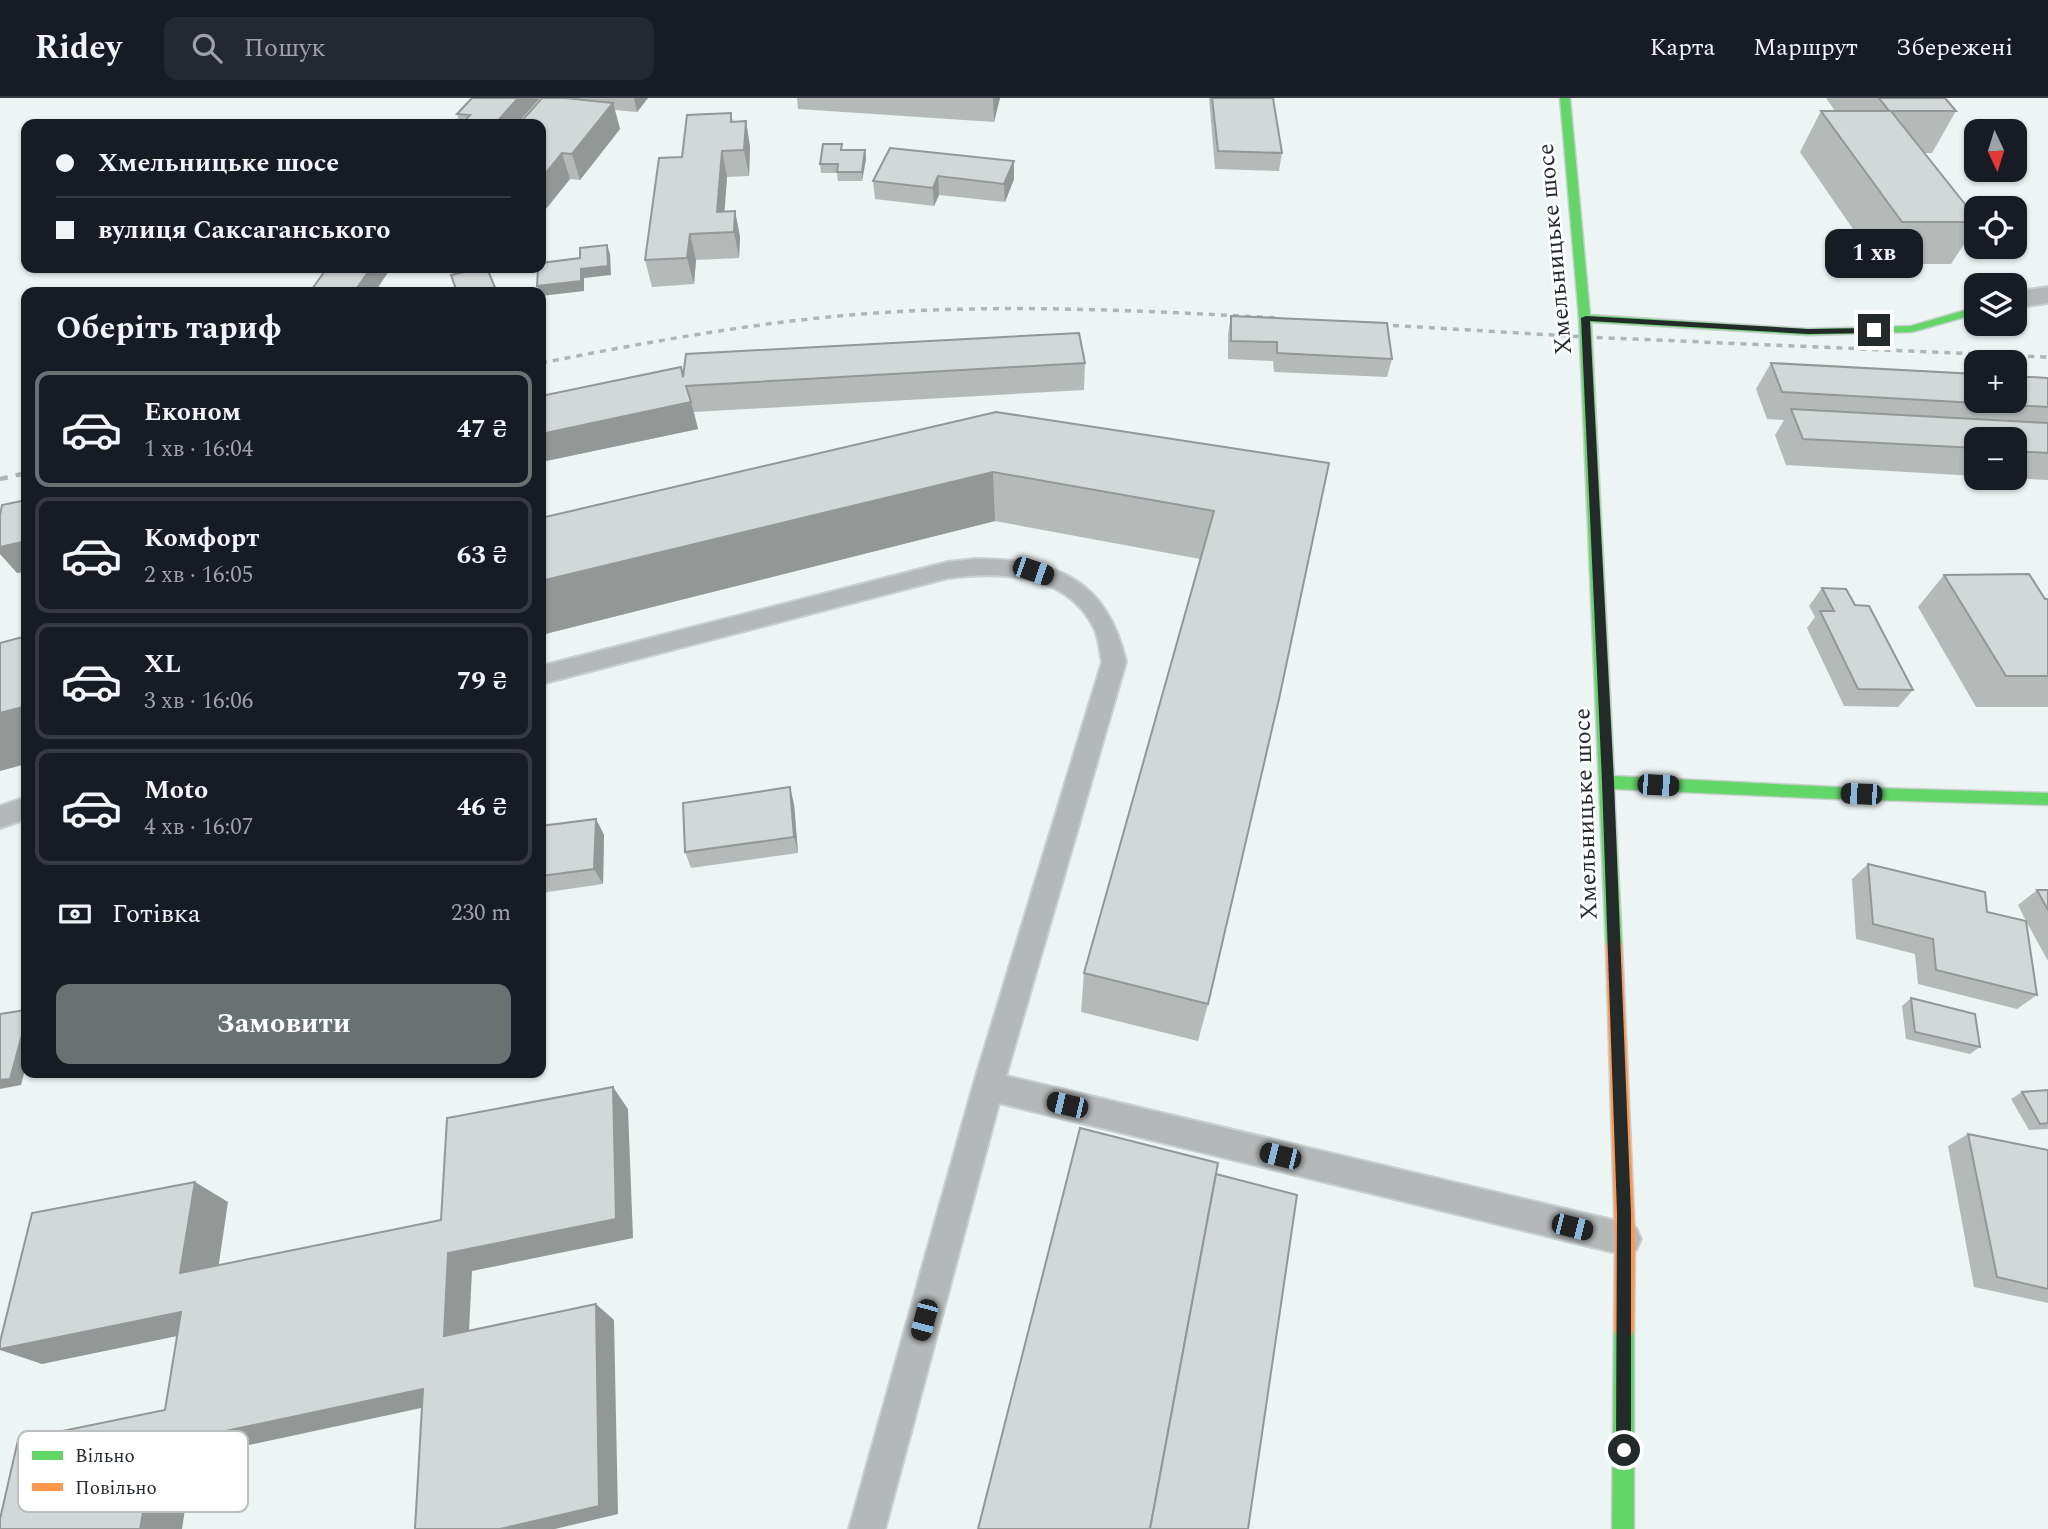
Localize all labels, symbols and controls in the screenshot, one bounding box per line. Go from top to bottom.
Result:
search box [164,17,654,80]
text: Ridey [35,23,122,73]
text: Пошук [244,28,326,68]
icon: search [188,29,226,67]
text: Карта [1650,30,1715,66]
text: Маршрут [1753,30,1858,66]
text: Збережені [1896,30,2013,66]
north arrow [1964,119,2026,182]
map controls [1964,119,2027,490]
street label: Хмельницьке шосе [1528,142,1582,356]
text: Хмельницьке шосе [98,143,339,183]
button: locate [1964,196,2027,259]
text: вулиця Саксаганського [98,210,391,250]
callout: 1 хв [1825,229,1923,278]
text: 1 хв [1852,236,1896,271]
button: layers [1964,273,2027,336]
text: Оберіть тариф [56,304,282,353]
route end [1858,314,1890,346]
button: + [1964,350,2027,413]
text: Економ [144,392,241,432]
icon: car [60,398,123,461]
text: 47 ₴ [457,409,507,449]
button: − [1964,427,2027,490]
text: 1 хв · 16:04 [144,432,253,467]
text: Комфорт [144,518,259,558]
icon: car [60,524,123,587]
text: 63 ₴ [457,535,507,575]
car [1010,554,1057,588]
text: 2 хв · 16:05 [144,558,253,593]
text: XL [144,644,181,684]
icon: car [60,650,123,713]
text: 79 ₴ [457,661,507,701]
text: 3 хв · 16:06 [144,684,253,719]
street label: Хмельницьке шосе [1564,707,1608,921]
text: Moto [144,770,208,810]
car [1637,773,1680,797]
icon: car [60,776,123,839]
car [1840,783,1883,805]
text: 46 ₴ [457,787,507,827]
text: 4 хв · 16:07 [144,810,253,845]
text: Готівка [112,894,201,934]
icon: cash [56,895,94,933]
text: 230 m [451,896,511,931]
button: Замовити [56,984,511,1064]
car [1045,1090,1090,1120]
car [1258,1141,1303,1171]
car [1550,1212,1595,1242]
car [909,1297,940,1343]
legend [18,1431,248,1512]
route start [1608,1434,1640,1466]
text: Вільно [75,1442,135,1471]
text: Повільно [75,1474,157,1503]

